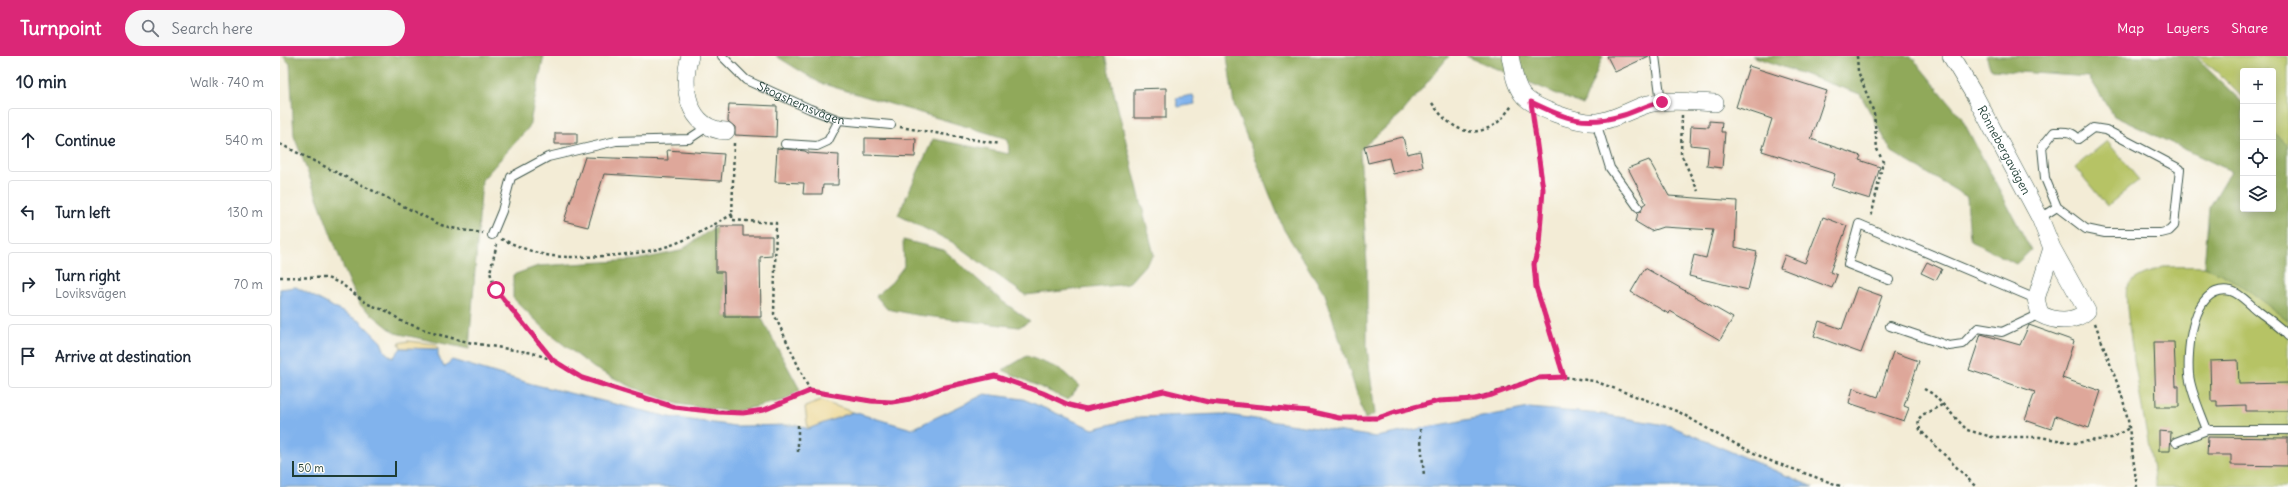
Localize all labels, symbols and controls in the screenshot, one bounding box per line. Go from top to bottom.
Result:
search box [125,10,405,46]
text: Turnpoint [20,16,101,40]
icon: search [139,17,161,39]
text: Search here [171,19,253,38]
text: Map [2117,19,2144,37]
text: Layers [2166,19,2209,37]
text: Share [2231,19,2268,37]
map controls [2240,68,2276,212]
button: + [2240,68,2276,104]
text: 10 min [16,71,67,93]
text: Walk · 740 m [190,74,264,91]
street label: Skogshemsvägen [755,78,845,128]
route end [1653,93,1671,111]
street label: Rönnebergavägen [1974,103,2034,197]
button: − [2240,104,2276,140]
icon: ahead [17,129,39,151]
text: Continue [55,131,116,150]
text: 540 m [225,132,263,149]
button: locate [2240,140,2276,176]
button: layers [2240,176,2276,212]
icon: left [17,201,39,223]
text: Turn left [55,203,110,222]
text: 130 m [227,204,263,221]
text: Turn right [55,266,120,285]
icon: right [17,273,39,295]
text: 70 m [234,276,263,293]
route start [487,281,505,299]
text: Loviksvägen [55,285,126,302]
icon: arrive [17,345,39,367]
text: Arrive at destination [55,347,191,366]
scale bar [292,459,397,478]
text: 50 m [298,461,324,475]

